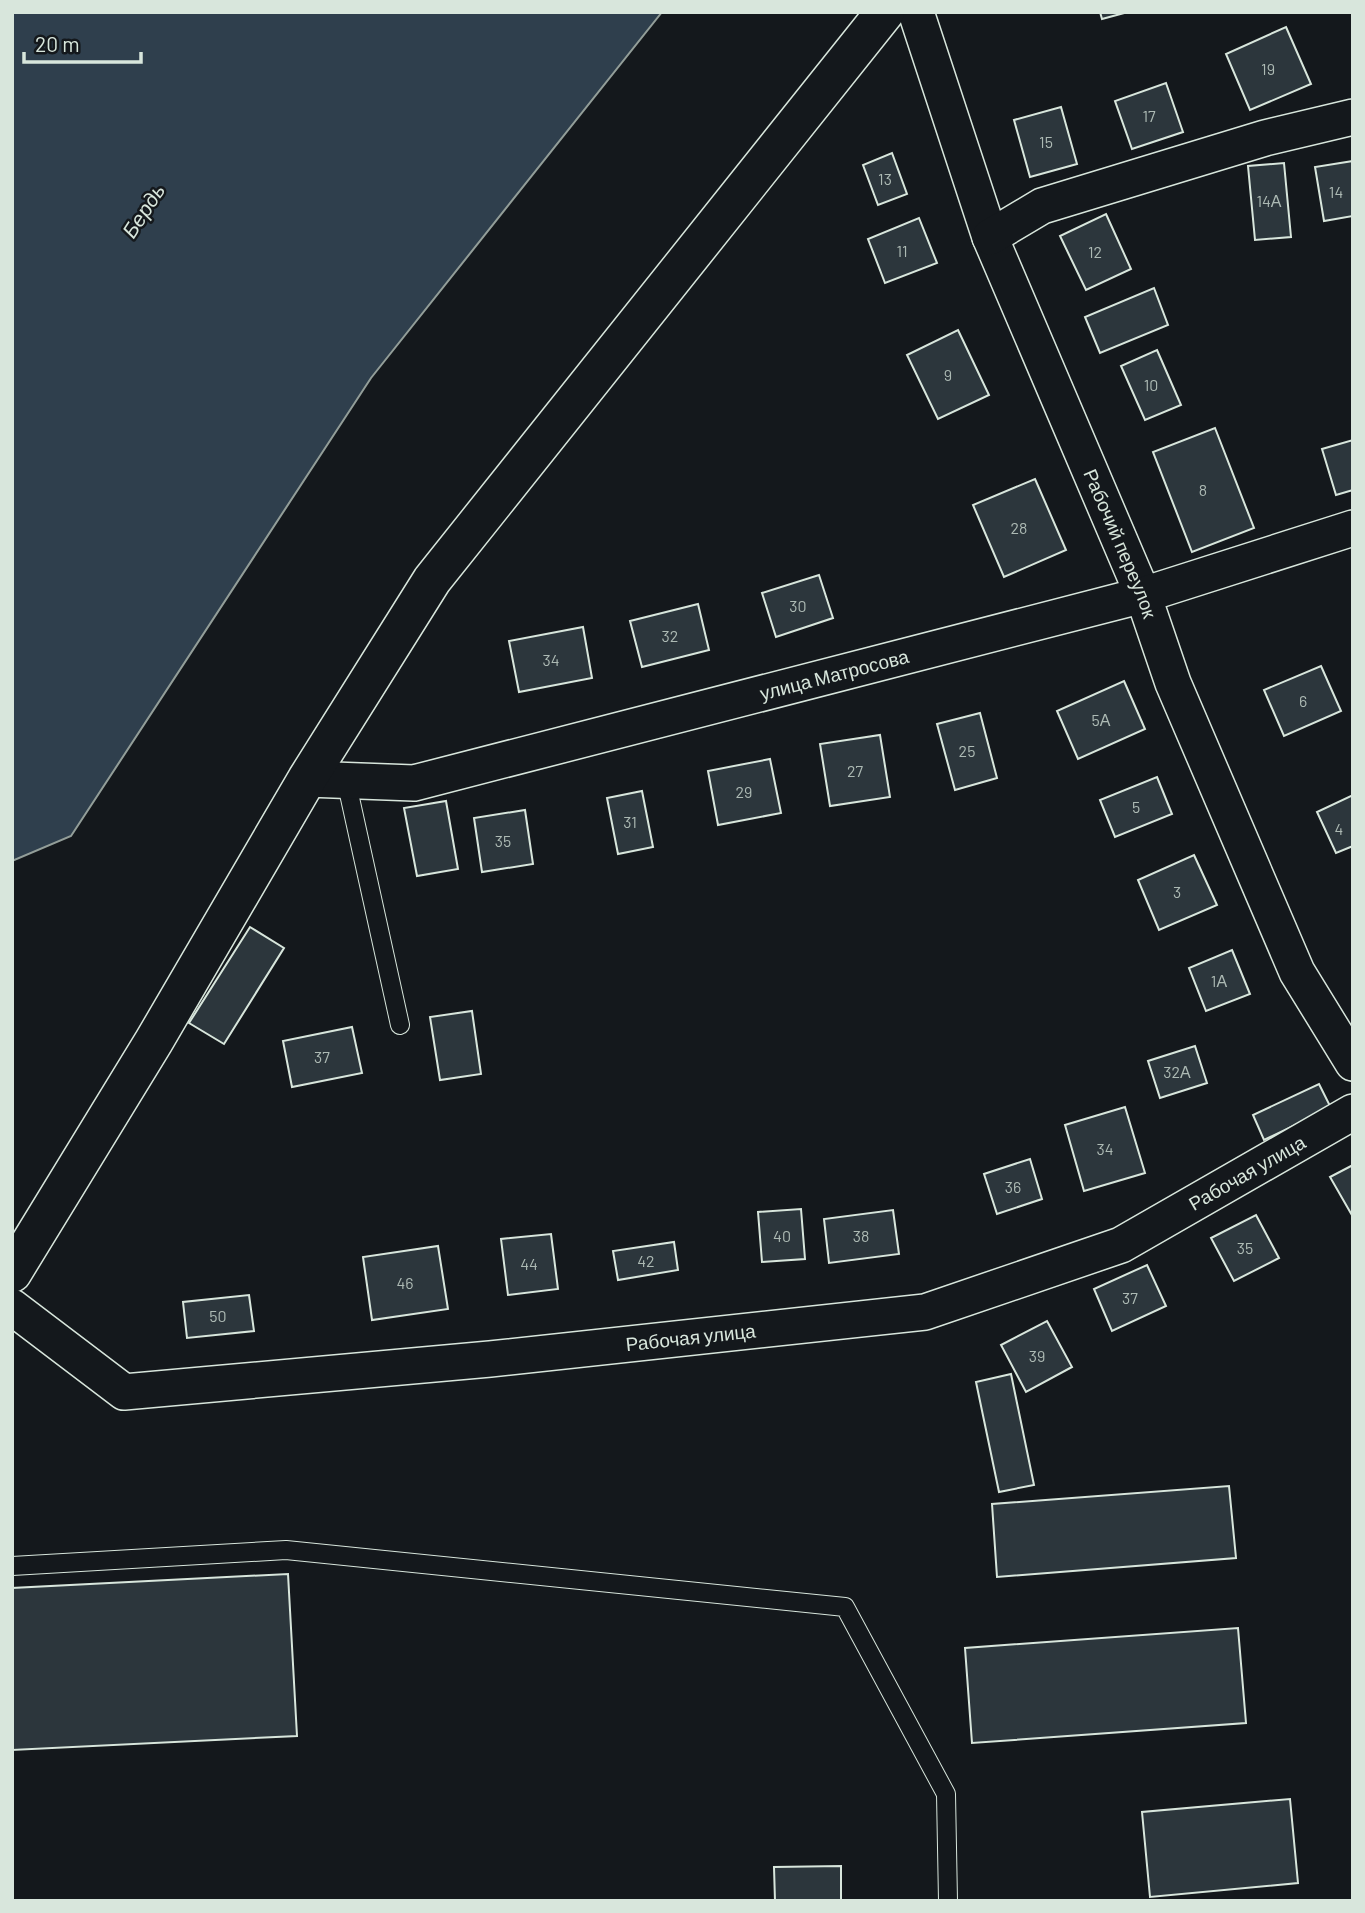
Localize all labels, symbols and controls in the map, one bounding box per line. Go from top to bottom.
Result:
scale bar [24,21,142,65]
text: 20 m [35,31,80,56]
house number: 19 [1261,59,1275,78]
house number: 17 [1142,106,1156,125]
house number: 15 [1039,132,1053,151]
house number: 13 [878,169,892,188]
water label: Бердь [116,178,169,242]
house number: 14 [1329,182,1343,201]
house number: 14А [1256,191,1282,210]
house number: 11 [896,241,908,260]
house number: 12 [1088,242,1102,261]
house number: 9 [944,365,952,384]
house number: 10 [1144,375,1158,394]
street label: Рабочий переулок [1079,465,1162,622]
house number: 8 [1199,480,1207,499]
house number: 28 [1011,518,1027,537]
house number: 30 [789,596,807,615]
house number: 32 [662,626,678,645]
street label: улица Матросова [757,644,911,704]
house number: 34 [542,650,560,669]
house number: 6 [1299,691,1307,710]
house number: 5А [1092,710,1111,729]
house number: 25 [959,741,975,760]
house number: 27 [847,761,863,780]
house number: 29 [736,782,752,801]
house number: 5 [1132,797,1140,816]
house number: 31 [623,812,637,831]
house number: 4 [1335,819,1343,838]
house number: 35 [495,831,511,850]
house number: 3 [1173,882,1181,901]
house number: 1А [1211,971,1227,990]
house number: 37 [314,1047,330,1066]
house number: 32А [1163,1062,1191,1081]
street label: Рабочая улица [1184,1130,1309,1215]
house number: 34 [1096,1139,1114,1158]
house number: 36 [1005,1177,1021,1196]
house number: 40 [773,1226,791,1245]
house number: 38 [853,1226,869,1245]
house number: 35 [1237,1238,1253,1257]
house number: 42 [637,1251,655,1270]
house number: 44 [520,1254,538,1273]
house number: 46 [396,1273,414,1292]
house number: 37 [1122,1288,1138,1307]
house number: 50 [209,1306,227,1325]
street label: Рабочая улица [625,1318,757,1355]
house number: 39 [1029,1346,1045,1365]

